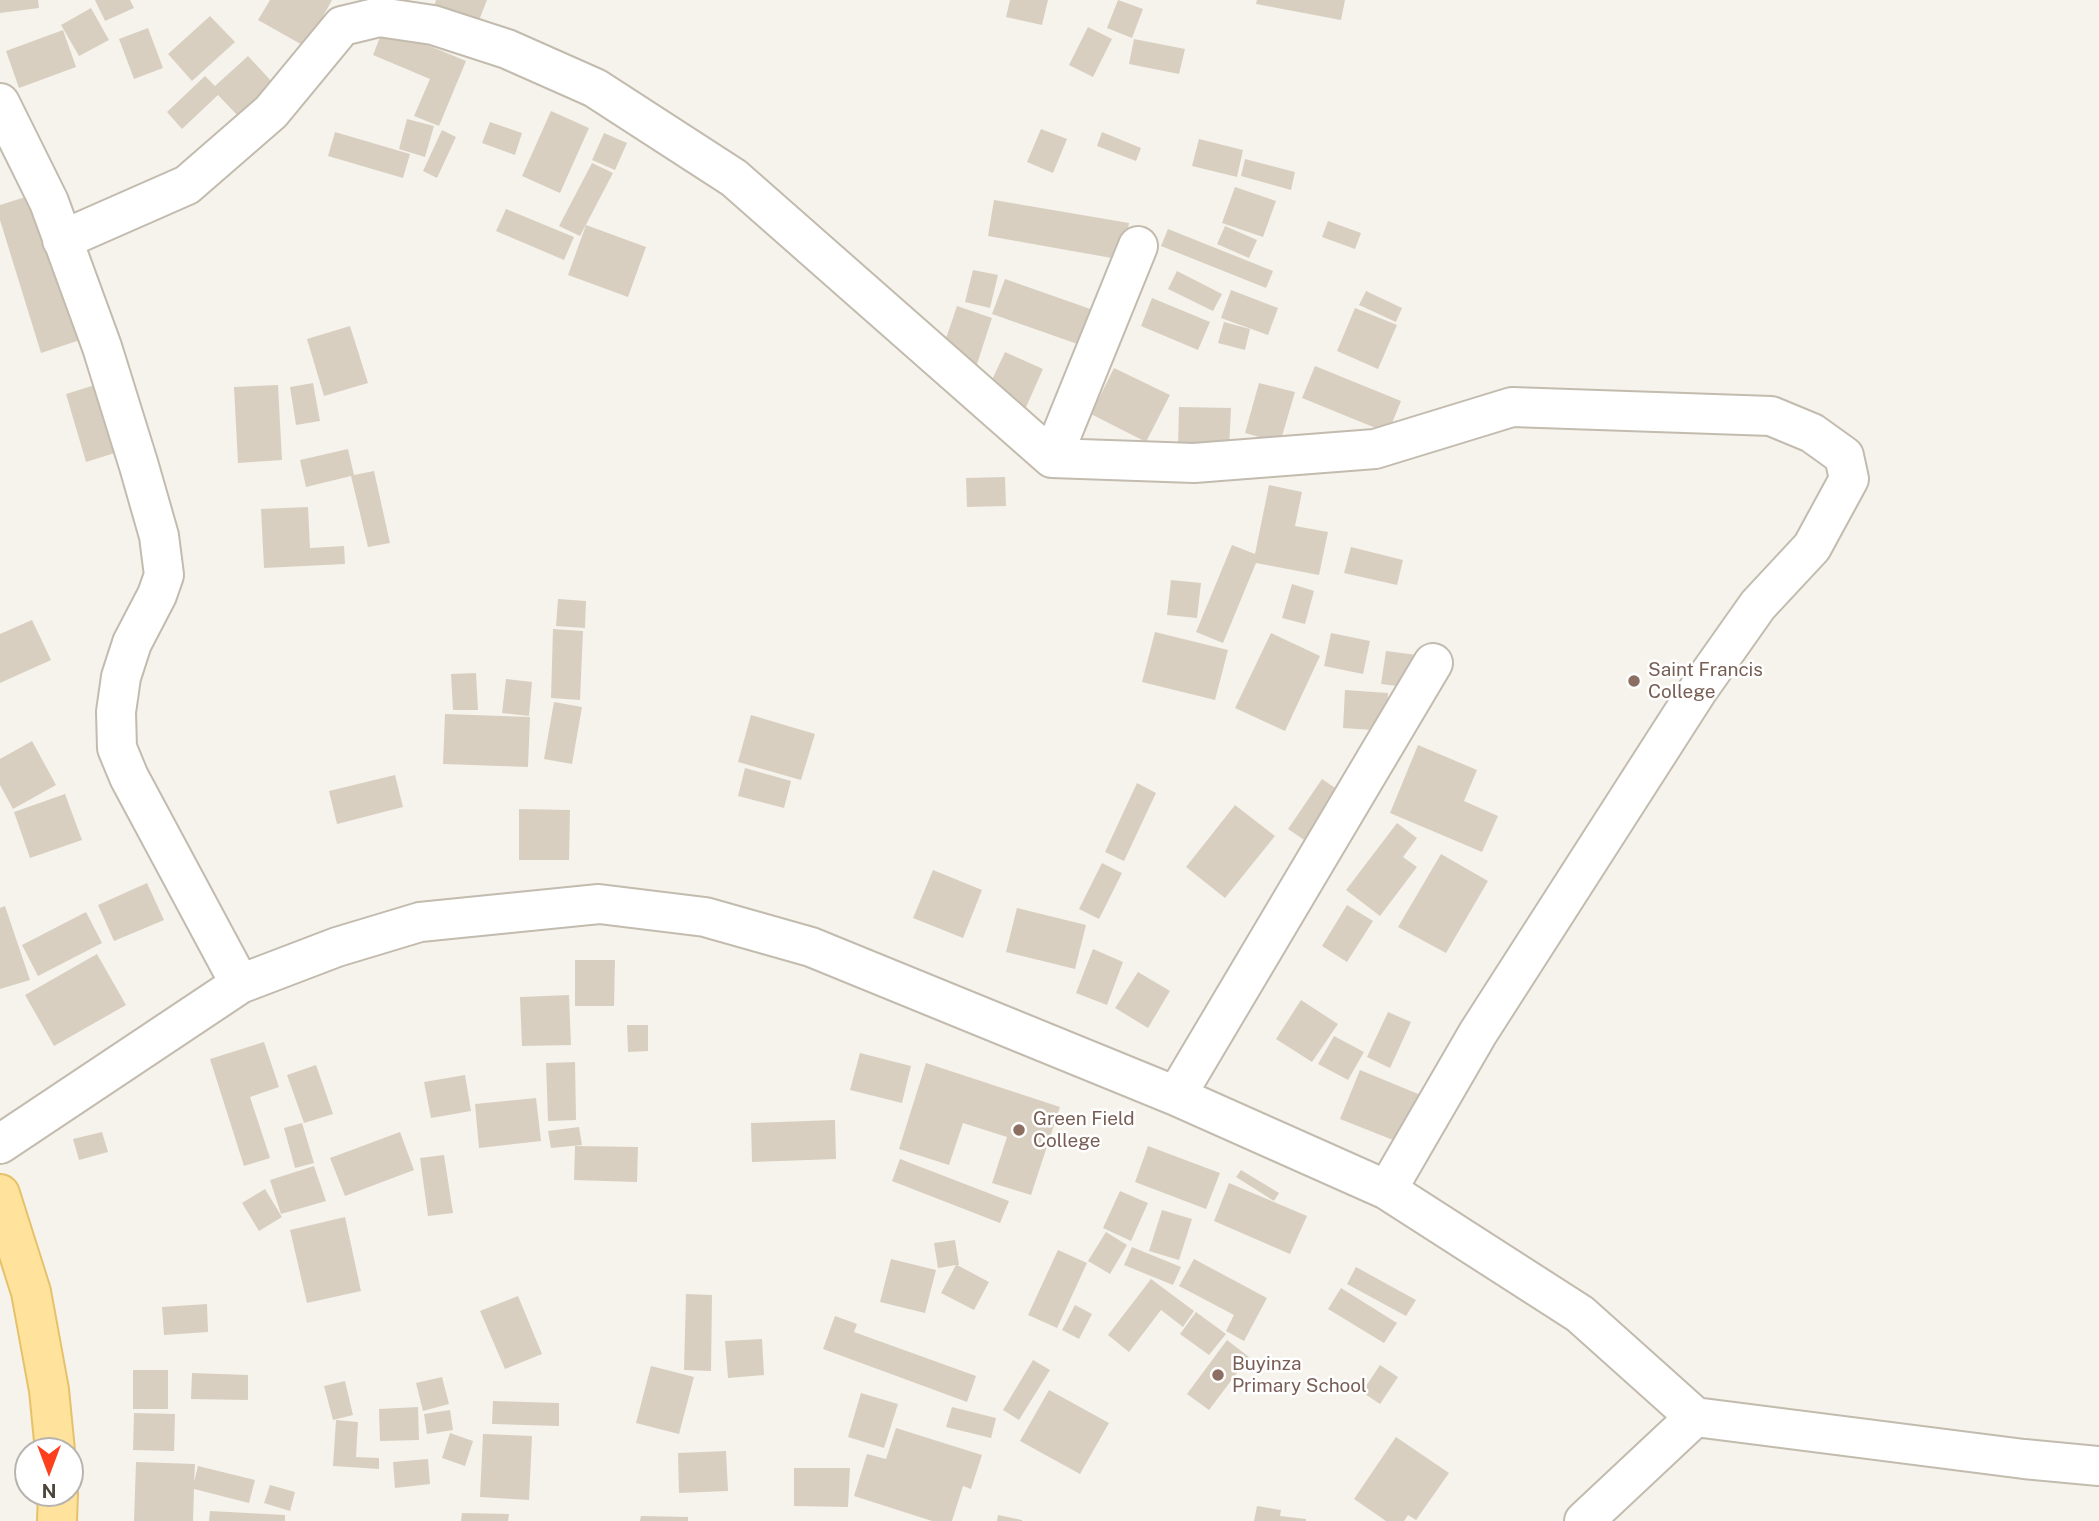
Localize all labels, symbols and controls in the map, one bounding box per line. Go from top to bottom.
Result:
place label: Saint Francis College [1648,659,1763,703]
marker: Saint Francis College [1626,673,1642,689]
place label: Green Field College [1033,1108,1135,1152]
marker: Green Field College [1011,1122,1027,1138]
place label: Buyinza Primary School [1232,1353,1367,1397]
marker: Buyinza Primary School [1210,1367,1226,1383]
north arrow [14,1437,84,1507]
text: N [42,1480,56,1502]

